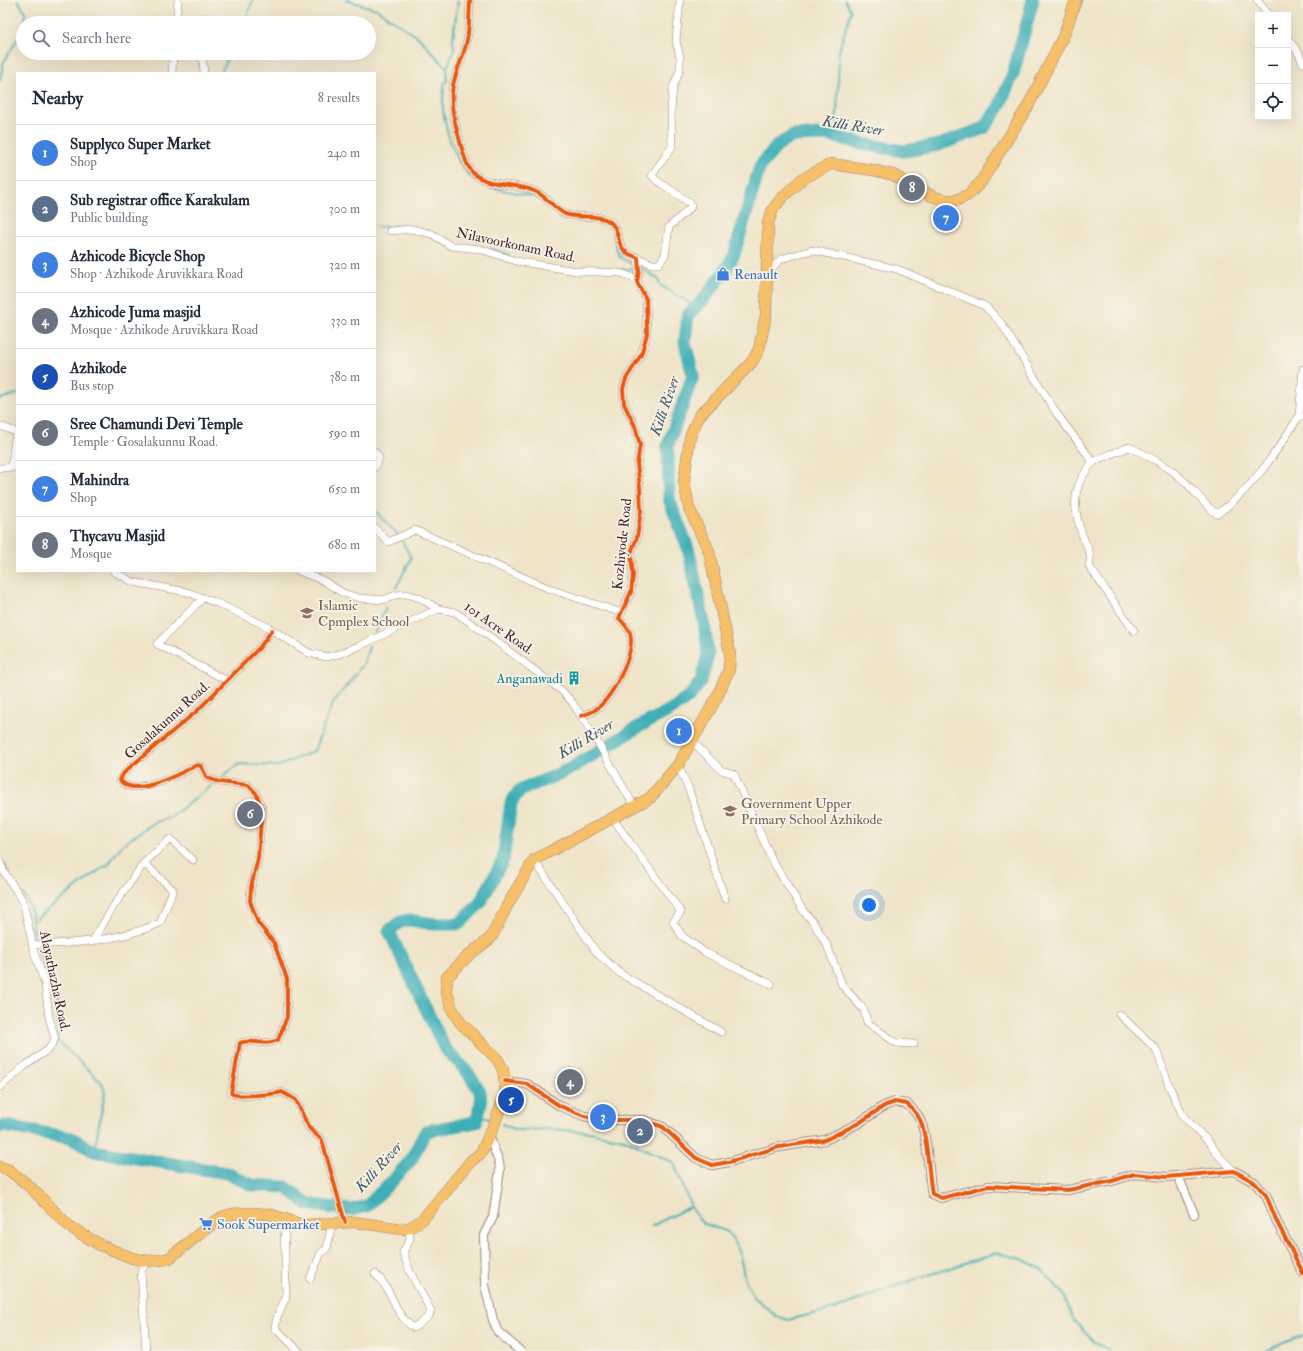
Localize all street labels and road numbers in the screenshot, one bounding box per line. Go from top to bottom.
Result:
street label: Nilavoorkonam Road. [455,224,578,266]
street label: Kozhiyode Road [609,497,636,591]
street label: 101 Acre Road. [461,598,537,658]
street label: Gosalakunnu Road. [121,677,213,763]
street label: Alayathazha Road. [35,928,74,1033]

